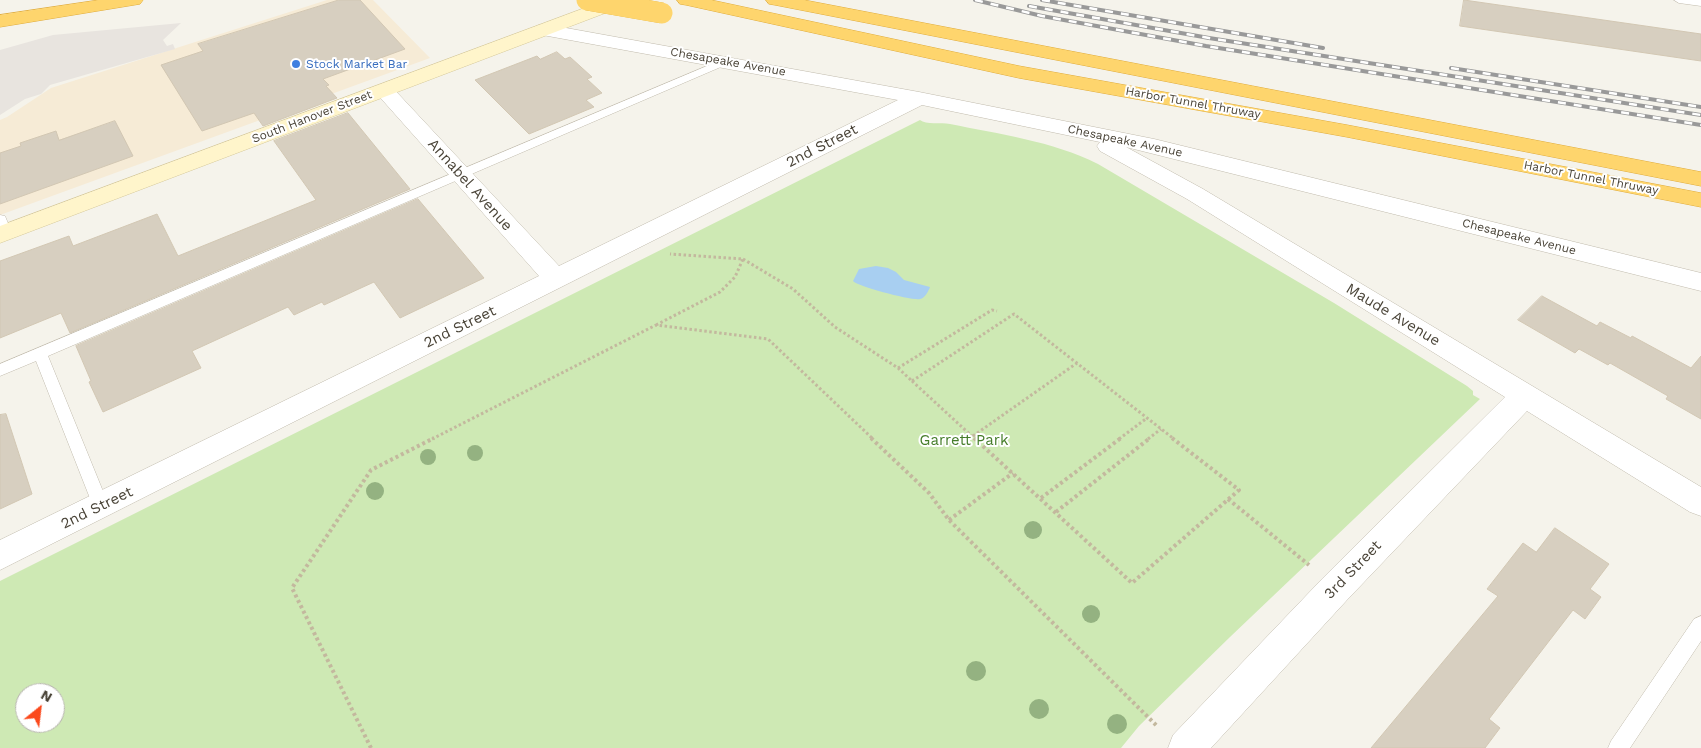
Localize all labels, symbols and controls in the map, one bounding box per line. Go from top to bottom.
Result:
street label: Chesapeake Avenue [669,45,787,79]
place label: Stock Market Bar [306,57,407,71]
marker: Stock Market Bar [290,58,302,70]
street label: Harbor Tunnel Thruway [1124,84,1262,122]
street label: South Hanover Street [250,87,374,147]
street label: 2nd Street [783,120,861,172]
street label: Chesapeake Avenue [1066,122,1184,160]
street label: Annabel Avenue [424,135,516,235]
street label: Harbor Tunnel Thruway [1522,158,1660,198]
street label: Chesapeake Avenue [1461,216,1577,258]
street label: Maude Avenue [1343,280,1443,350]
street label: 2nd Street [421,302,499,352]
park label: Garrett Park [920,432,1008,450]
street label: 2nd Street [58,483,136,533]
street label: 3rd Street [1321,537,1385,603]
north arrow [15,683,65,733]
text: N [38,686,55,705]

